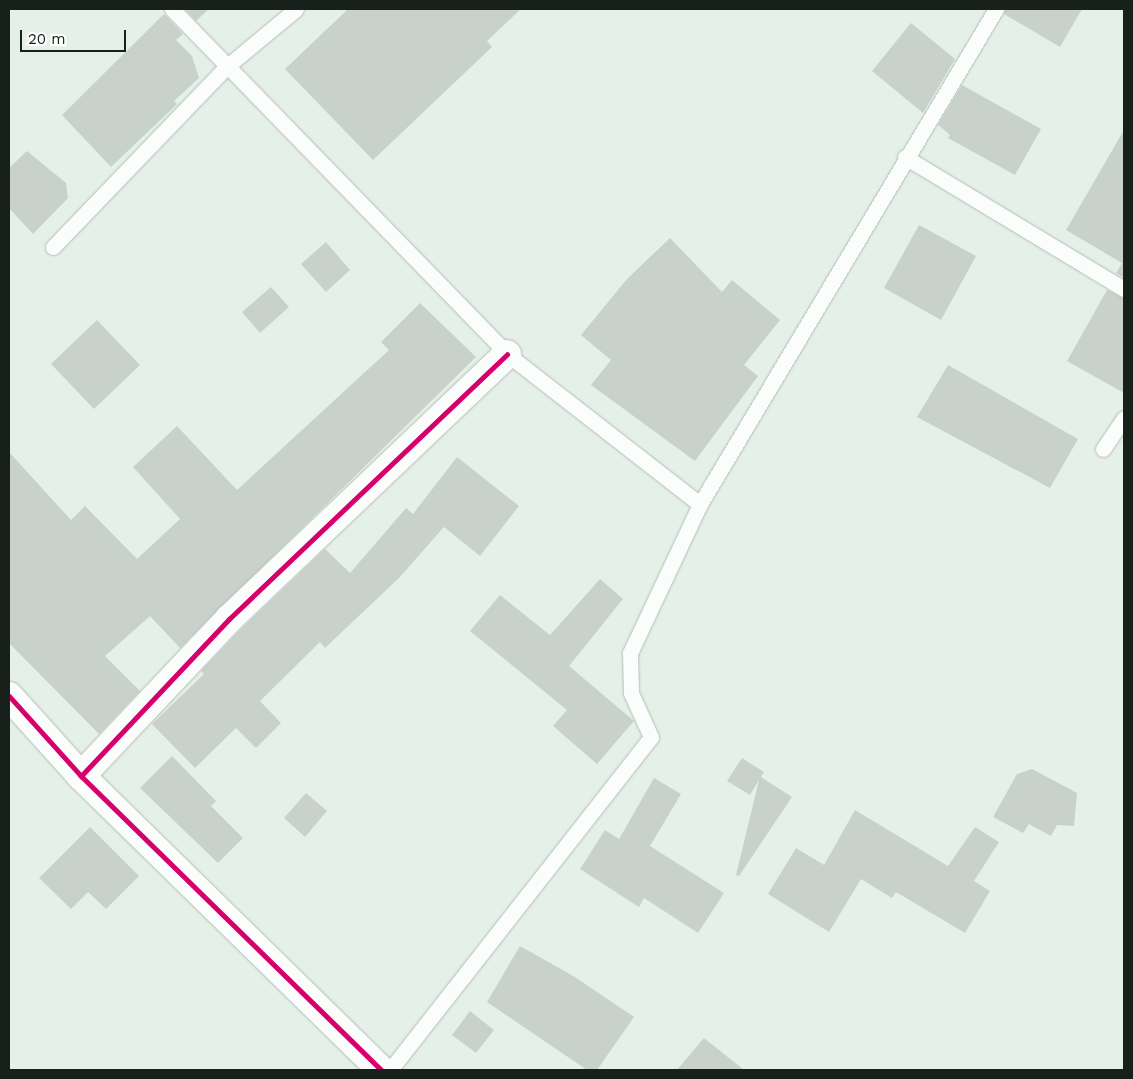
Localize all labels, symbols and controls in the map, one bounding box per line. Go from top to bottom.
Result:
scale bar [22,20,129,52]
text: 20 m [28,30,66,48]

